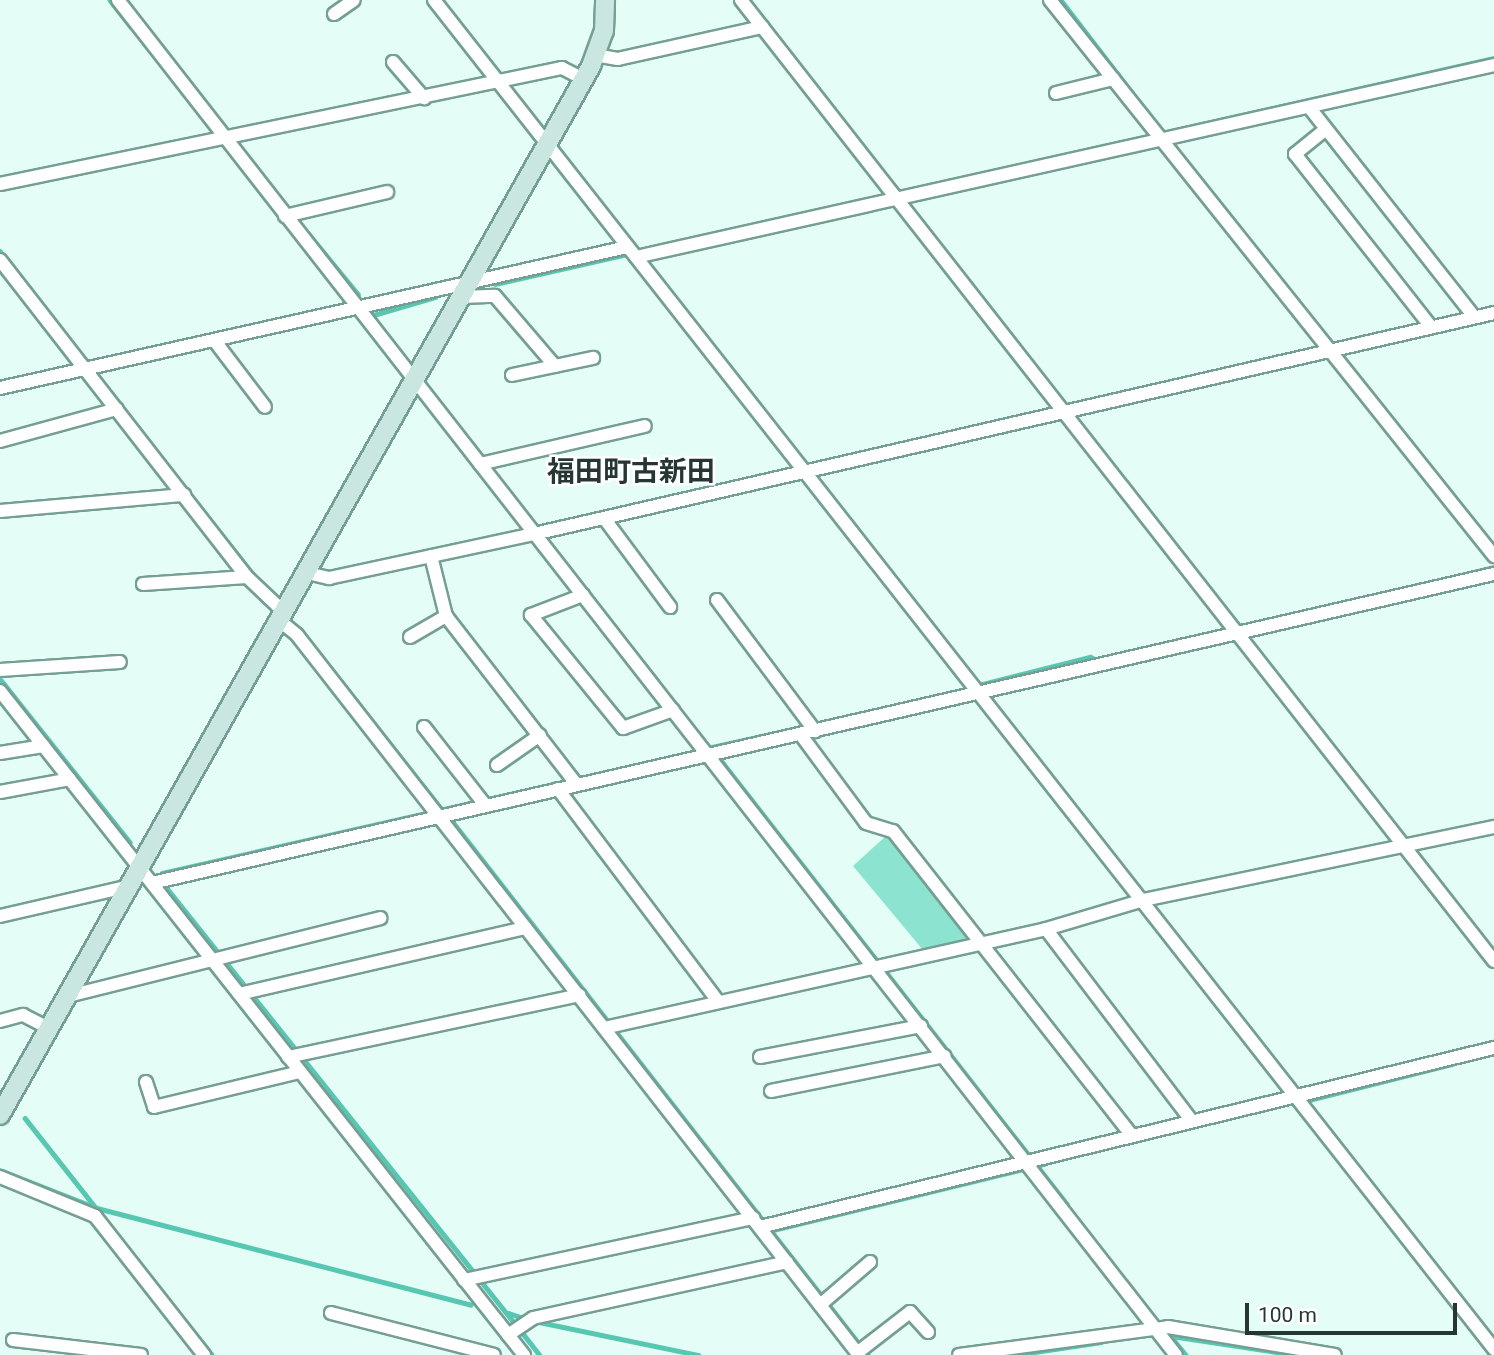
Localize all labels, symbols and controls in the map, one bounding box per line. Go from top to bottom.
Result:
district label: 福田町古新田 [547,455,715,489]
scale bar [1249,1288,1461,1332]
text: 100 m [1258,1303,1317,1327]

